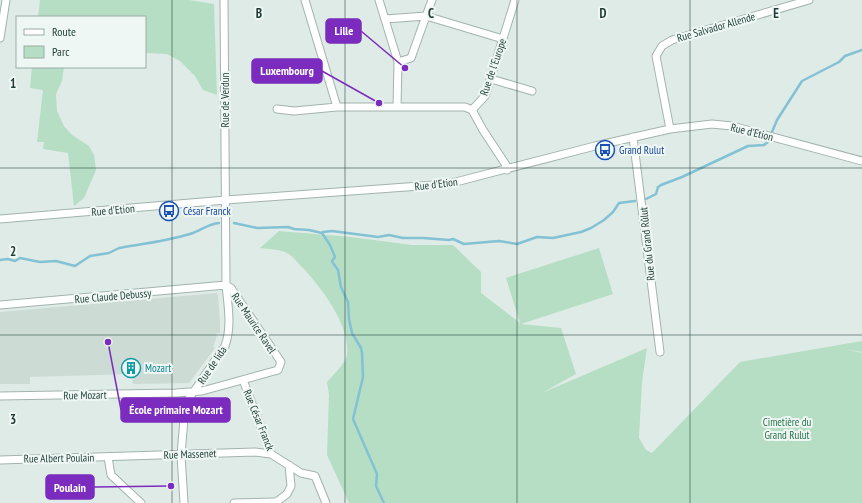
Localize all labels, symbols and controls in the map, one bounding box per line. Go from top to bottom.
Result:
text: B [256,5,262,22]
text: C [428,5,434,22]
text: D [600,5,607,22]
text: E [773,5,779,22]
street label: Rue Salvador Allende [675,9,757,45]
legend [16,16,146,68]
callout: Lille [326,19,361,43]
text: Lille [335,23,353,38]
text: Route [52,24,76,39]
street label: Rue de l'Europe [477,36,509,98]
text: Parc [52,44,70,59]
callout: Luxembourg [252,59,322,83]
text: Luxembourg [260,63,314,78]
street label: Rue de Verdun [218,72,232,127]
text: 1 [10,75,16,92]
street label: Rue d'Etion [729,120,775,144]
bus stop icon: Grand Rulut [594,139,616,161]
place label: Grand Rulut [619,143,664,157]
street label: Rue d'Etion [414,174,459,194]
bus stop icon: César Franck [158,200,180,222]
street label: Rue d'Etion [91,201,135,219]
place label: César Franck [183,204,231,218]
street label: Rue du Grand Rûlut [636,206,658,282]
text: 2 [10,243,16,260]
street label: Rue Claude Debussy [74,286,153,306]
street label: Rue Maurice Ravel [229,290,280,356]
street label: Rue de Iida [194,343,230,387]
building icon: Mozart [120,357,142,379]
place label: Mozart [145,361,171,375]
street label: Rue César Franck [240,387,278,453]
street label: Rue Mozart [63,388,107,402]
callout: École primaire Mozart [121,398,230,422]
text: École primaire Mozart [129,402,223,417]
text: 3 [10,411,16,428]
park label: Cimetière du Grand Rulut [763,415,811,442]
street label: Rue Massenet [163,446,217,462]
street label: Rue Albert Poulain [24,450,95,466]
callout: Poulain [46,475,94,499]
text: Poulain [54,480,86,495]

